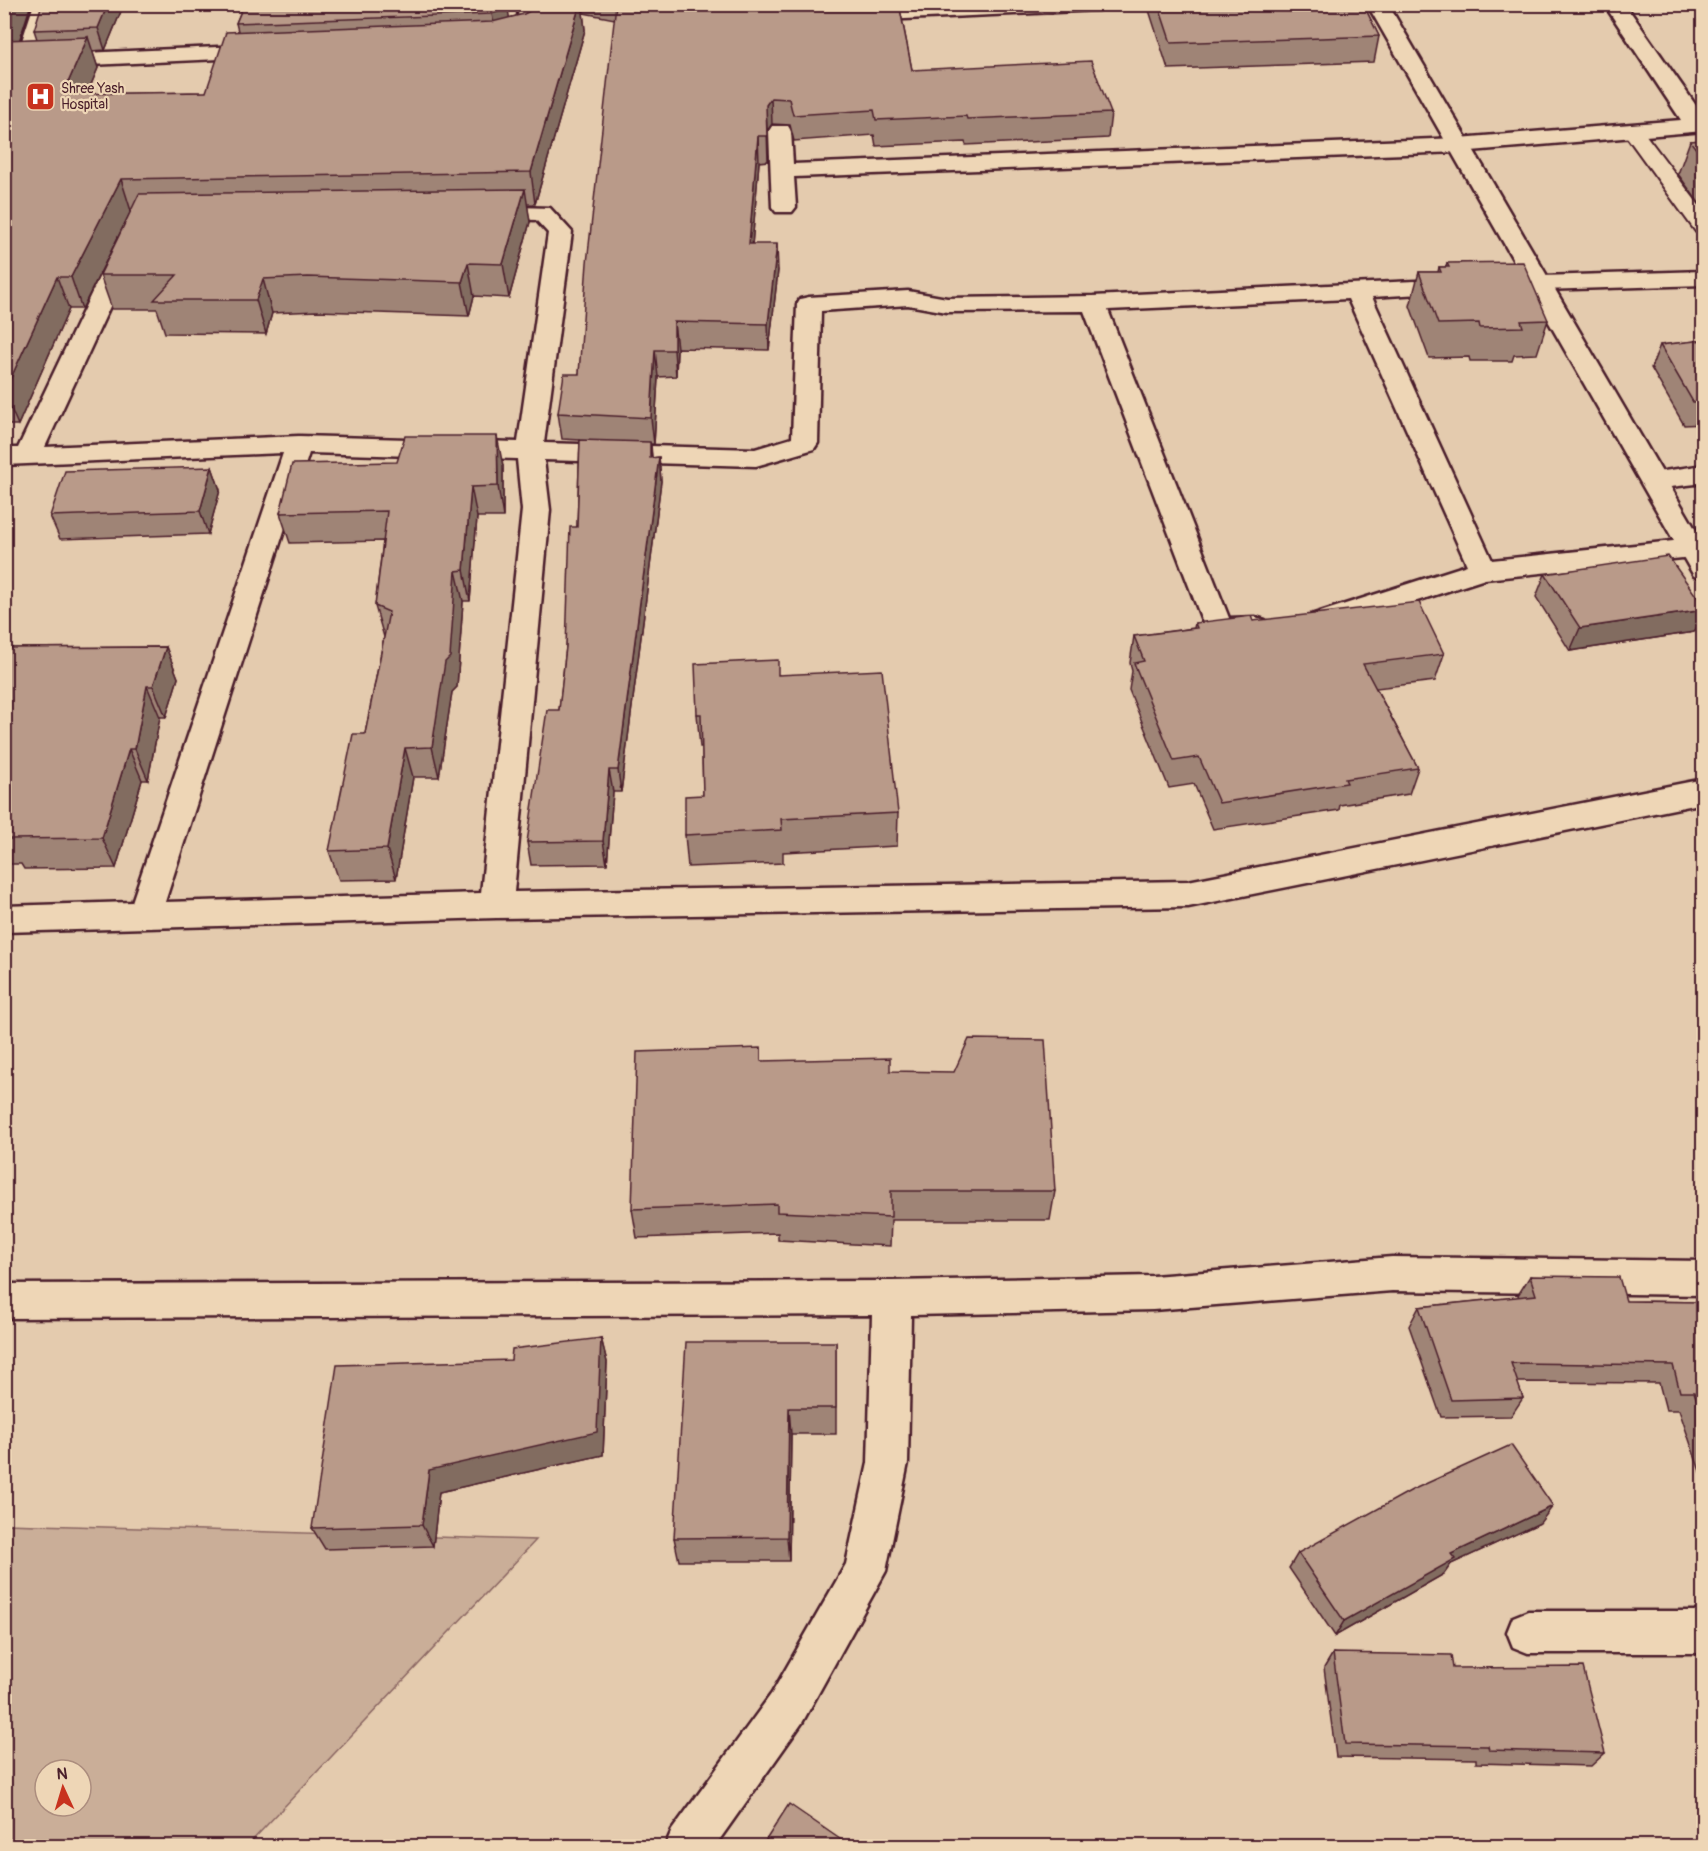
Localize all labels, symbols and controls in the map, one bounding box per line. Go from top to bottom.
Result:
hospital icon: Shree Yash Hospital [24,80,56,112]
place label: Shree Yash Hospital [61,80,124,113]
north arrow [33,1758,93,1818]
text: N [56,1764,68,1784]

